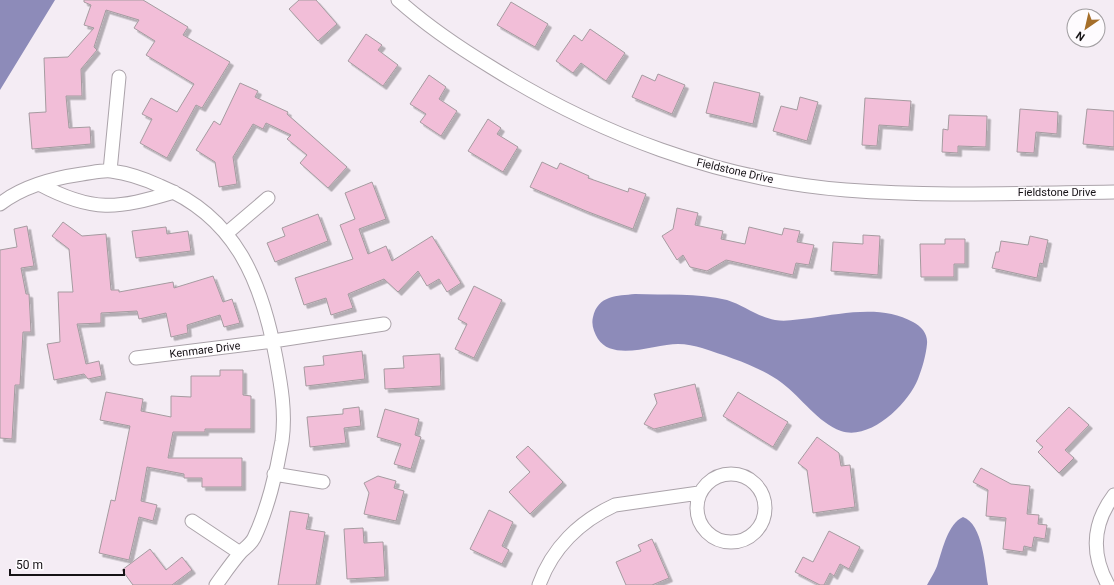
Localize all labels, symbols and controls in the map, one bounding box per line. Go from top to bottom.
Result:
north arrow [1066,8,1106,48]
text: N [1074,28,1088,43]
street label: Fieldstone Drive [695,156,775,186]
street label: Fieldstone Drive [1018,186,1096,199]
street label: Kenmare Drive [169,339,241,361]
scale bar [10,551,124,577]
text: 50 m [16,558,43,572]

